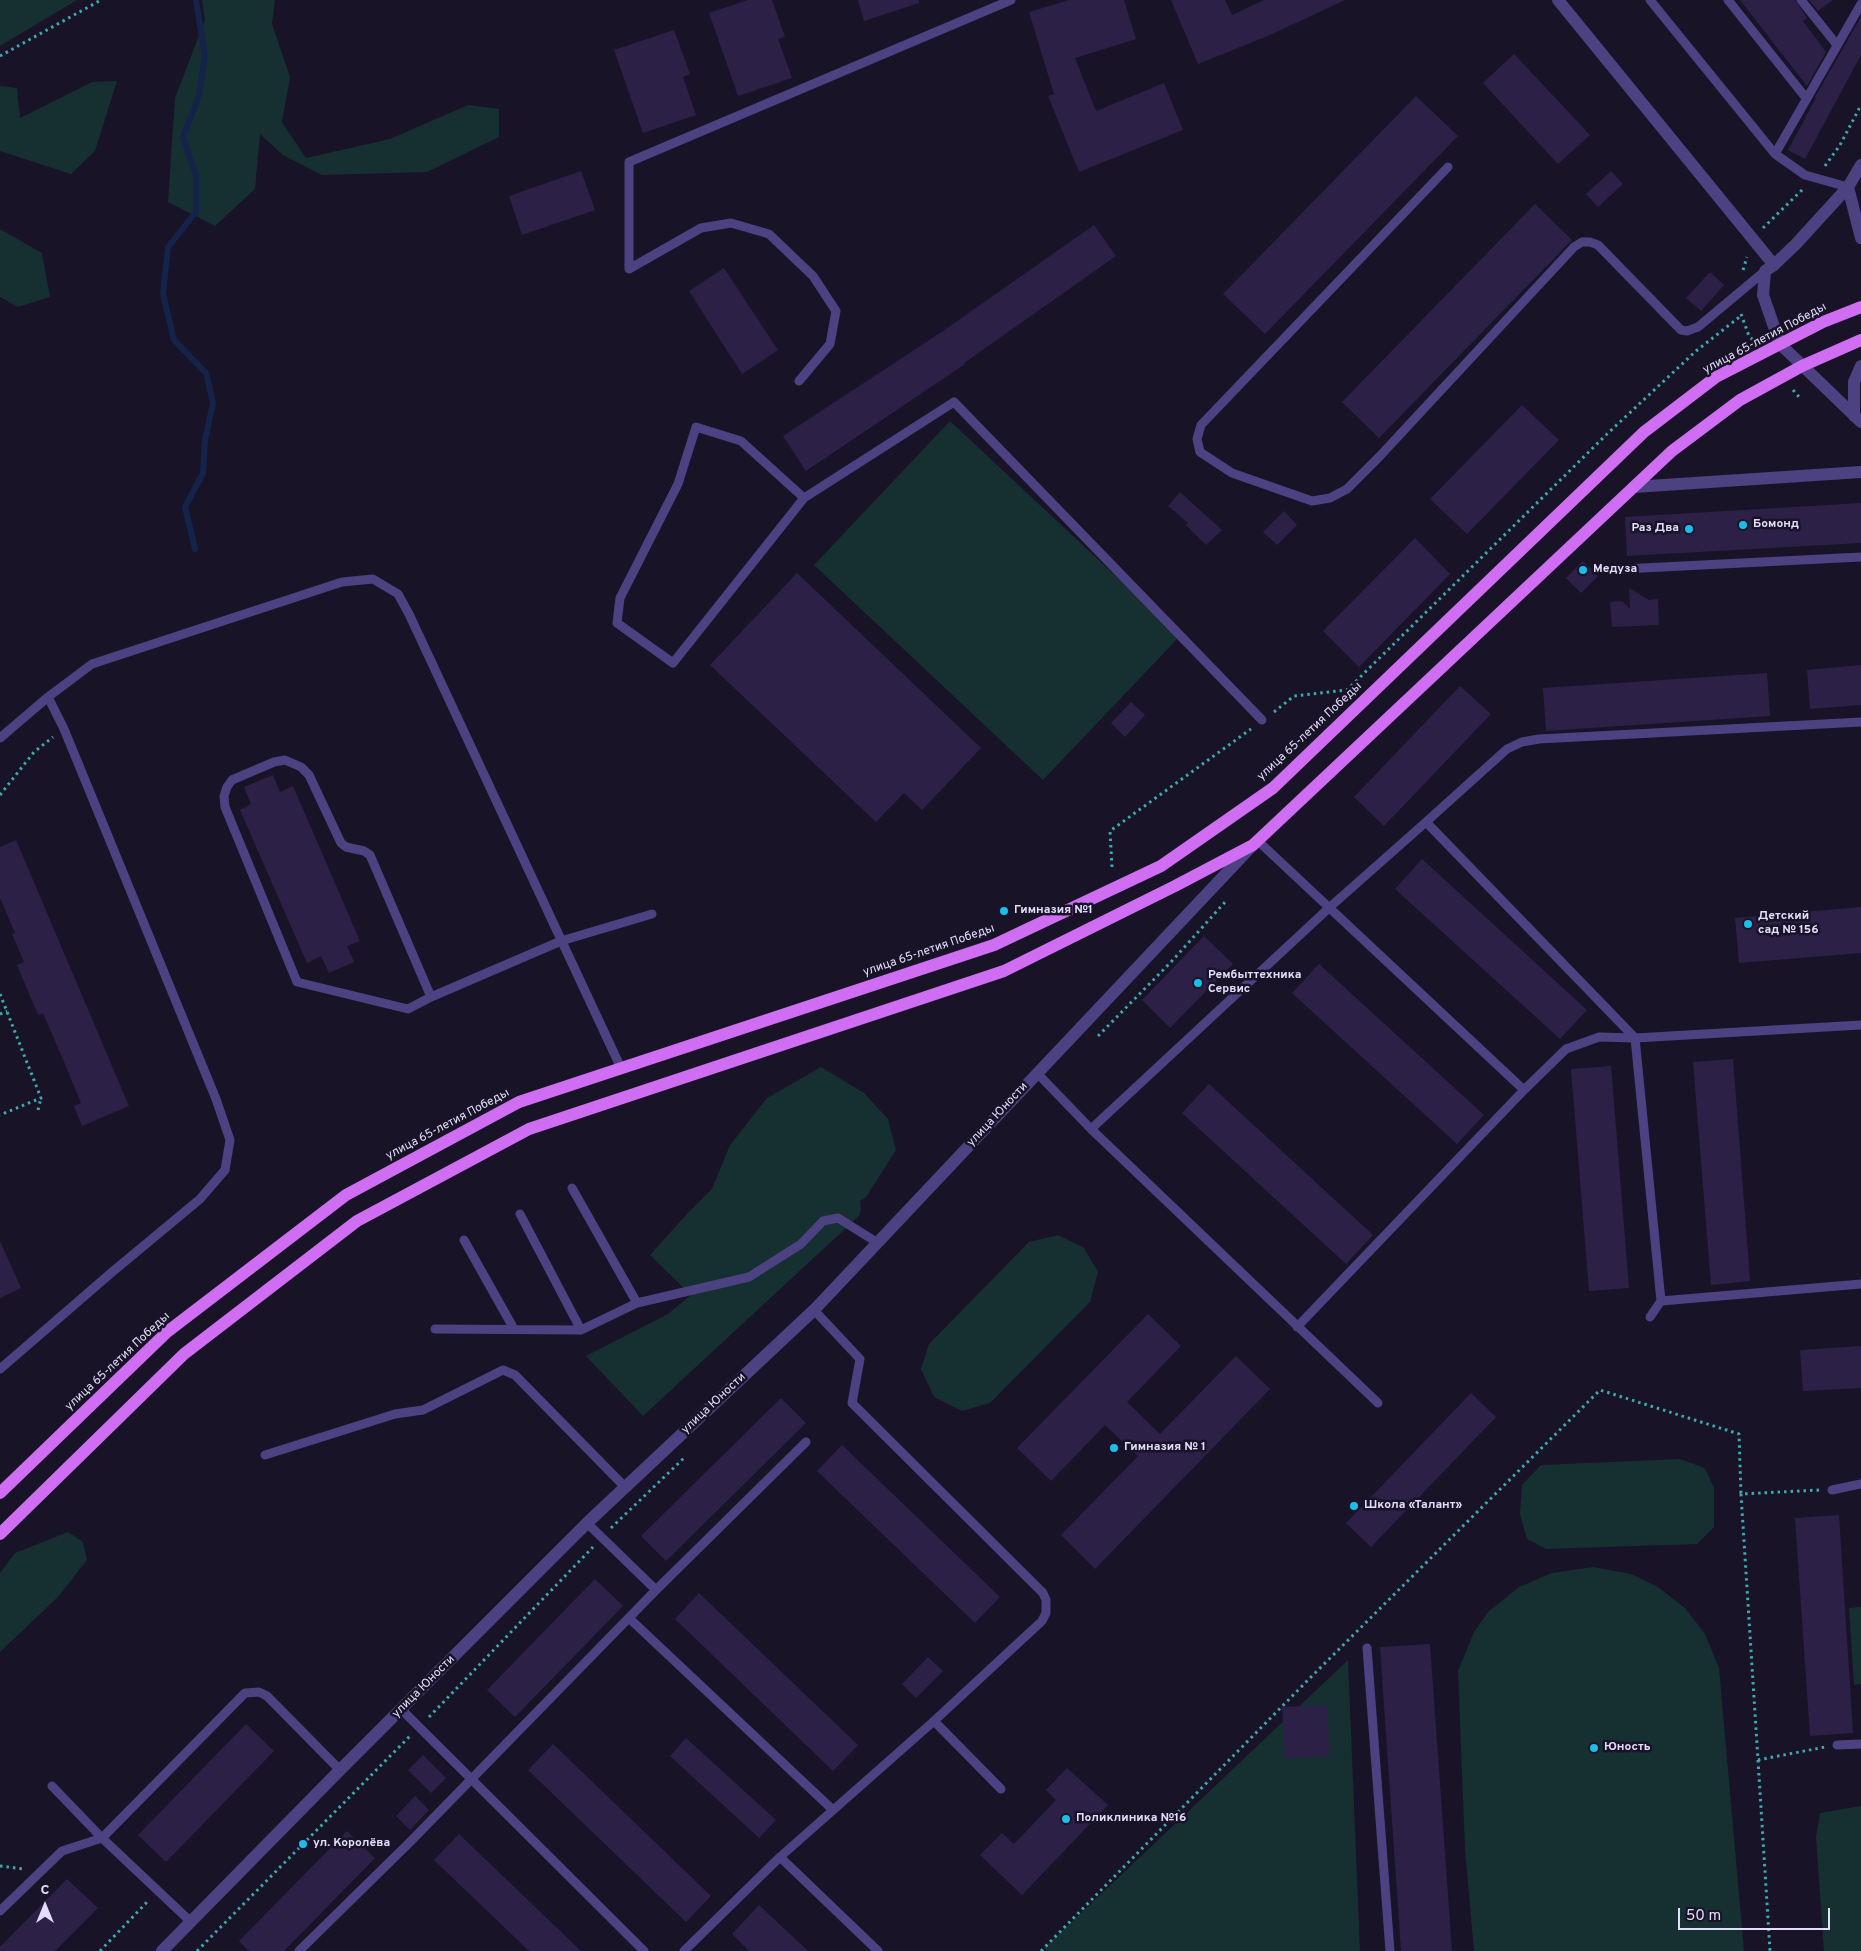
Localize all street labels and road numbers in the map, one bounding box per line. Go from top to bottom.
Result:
street label: улица 65-летия Победы [1701,300,1829,378]
street label: улица 65-летия Победы [1255,680,1365,784]
street label: улица 65-летия Победы [861,922,997,980]
street label: улица Юности [965,1080,1031,1150]
street label: улица 65-летия Победы [384,1086,512,1164]
street label: улица 65-летия Победы [63,1310,173,1414]
street label: улица Юности [679,1371,749,1437]
street label: улица Юности [390,1653,458,1721]

